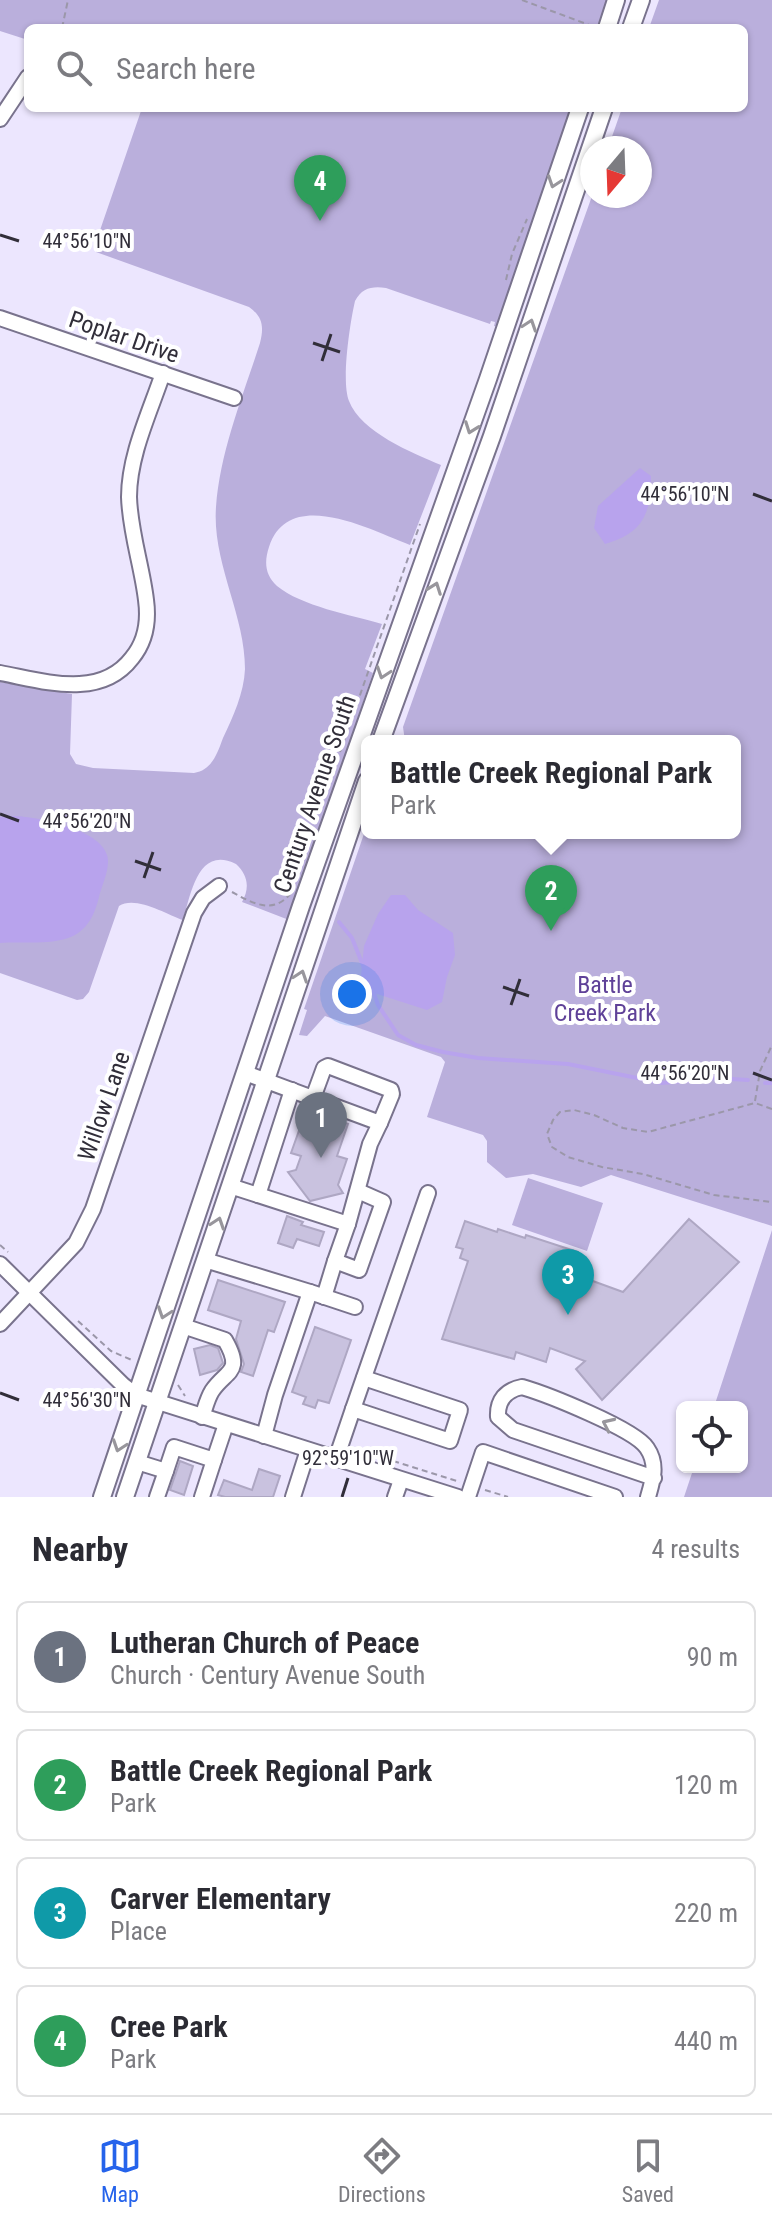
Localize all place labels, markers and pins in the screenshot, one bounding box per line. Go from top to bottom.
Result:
pin: 4 [294,155,346,221]
pin: 2 [525,865,577,931]
pin: 1 [295,1092,347,1158]
pin: 3 [542,1249,594,1315]

